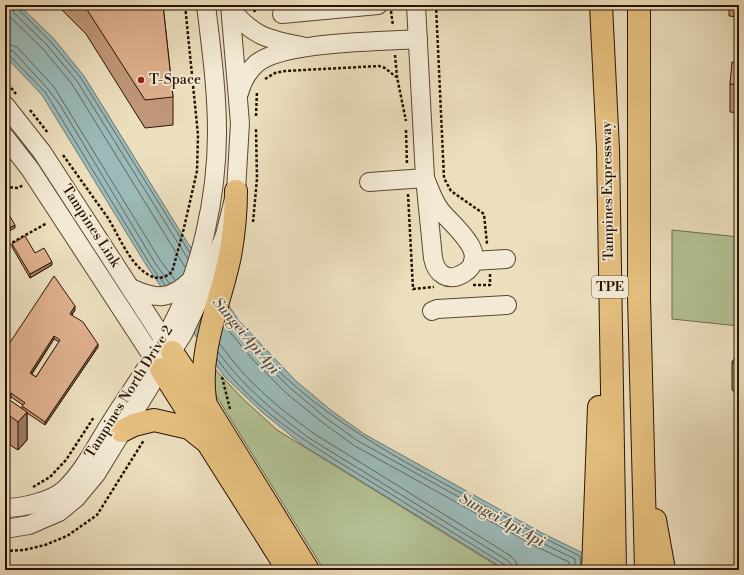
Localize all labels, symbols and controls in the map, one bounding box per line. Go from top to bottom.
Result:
place label: T-Space [149,71,201,89]
marker: T-Space [136,75,146,85]
street label: Tampines Expressway [598,121,618,261]
street label: Tampines Link [58,181,125,271]
road number: TPE [592,276,628,298]
water label: Sungei Api Api [208,294,284,379]
street label: Tampines North Drive 2 [81,322,177,462]
water label: Sungei Api Api [456,489,548,551]

